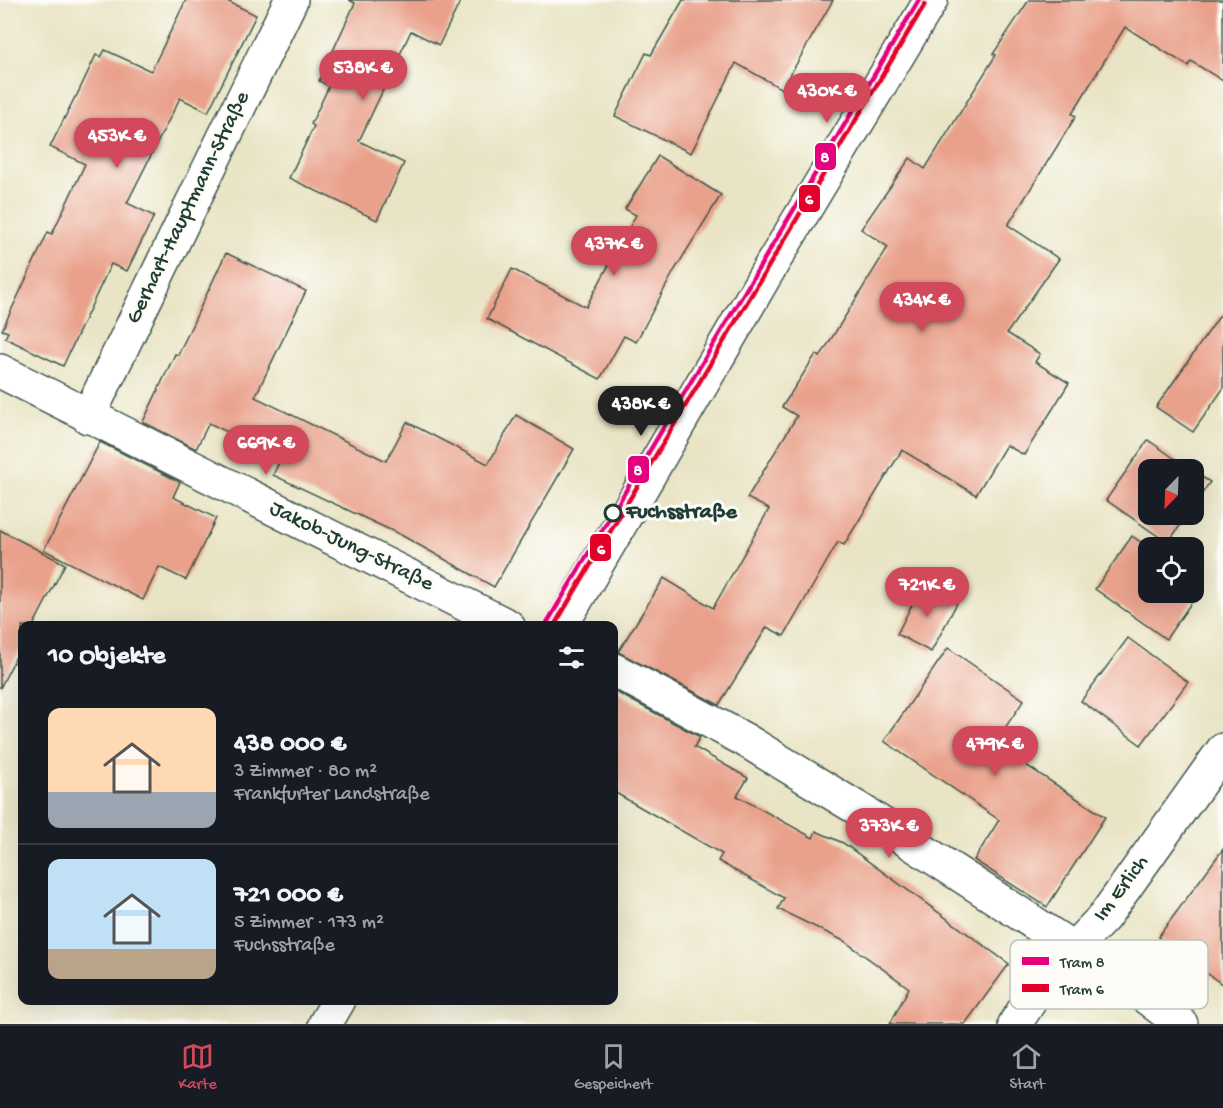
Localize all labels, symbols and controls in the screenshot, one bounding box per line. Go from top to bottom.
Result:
pin: 538K € [314,50,412,101]
text: 538K € [333,58,393,81]
pin: 430K € [778,73,876,124]
text: 430K € [798,81,856,104]
street label: Gerhart-Hauptmann-Straße [121,87,257,328]
pin: 453K € [68,118,166,169]
text: 453K € [88,126,146,149]
line badge: 8 [814,142,837,171]
text: 8 [821,150,830,169]
line badge: 6 [798,184,821,213]
text: 6 [805,192,814,211]
pin: 437K € [565,226,663,277]
text: 437K € [585,234,643,257]
pin: 434K € [873,282,971,333]
text: 434K € [894,290,950,313]
pin: 438K € [592,386,690,437]
text: 438K € [612,394,670,417]
pin: 669K € [217,425,315,476]
text: 669K € [237,433,295,456]
line badge: 8 [627,455,650,484]
north arrow [1138,459,1204,525]
map controls [1138,459,1204,603]
text: 8 [634,463,643,482]
street label: Jakob-Jung-Straße [265,496,438,598]
place label: Fuchsstraße [625,500,737,526]
marker: Fuchsstraße [604,504,622,522]
line badge: 6 [589,533,612,562]
button: locate [1138,537,1204,603]
text: 6 [597,542,606,561]
pin: 721K € [878,567,976,618]
text: 721K € [899,575,955,598]
icon: filters [555,641,588,674]
text: 10 Objekte [48,642,165,673]
pin: 479K € [946,726,1044,777]
text: 438 000 € [234,730,346,761]
icon: home [96,732,168,804]
text: 479K € [966,734,1024,757]
text: 3 Zimmer · 80 m² [234,761,377,784]
text: Frankfurter Landstraße [234,784,430,807]
pin: 373K € [840,808,938,859]
text: 373K € [860,816,918,839]
street label: Im Erlich [1089,850,1156,927]
text: 721 000 € [234,881,343,912]
icon: home [96,883,168,955]
text: 5 Zimmer · 173 m² [234,912,384,935]
text: Fuchsstraße [234,935,335,958]
legend [1010,940,1208,1009]
text: Tram 8 [1059,955,1105,974]
text: Tram 6 [1059,982,1105,1001]
tab: Karte [179,1040,217,1095]
tab: Gespeichert [574,1040,652,1095]
tab: Start [1009,1040,1044,1095]

